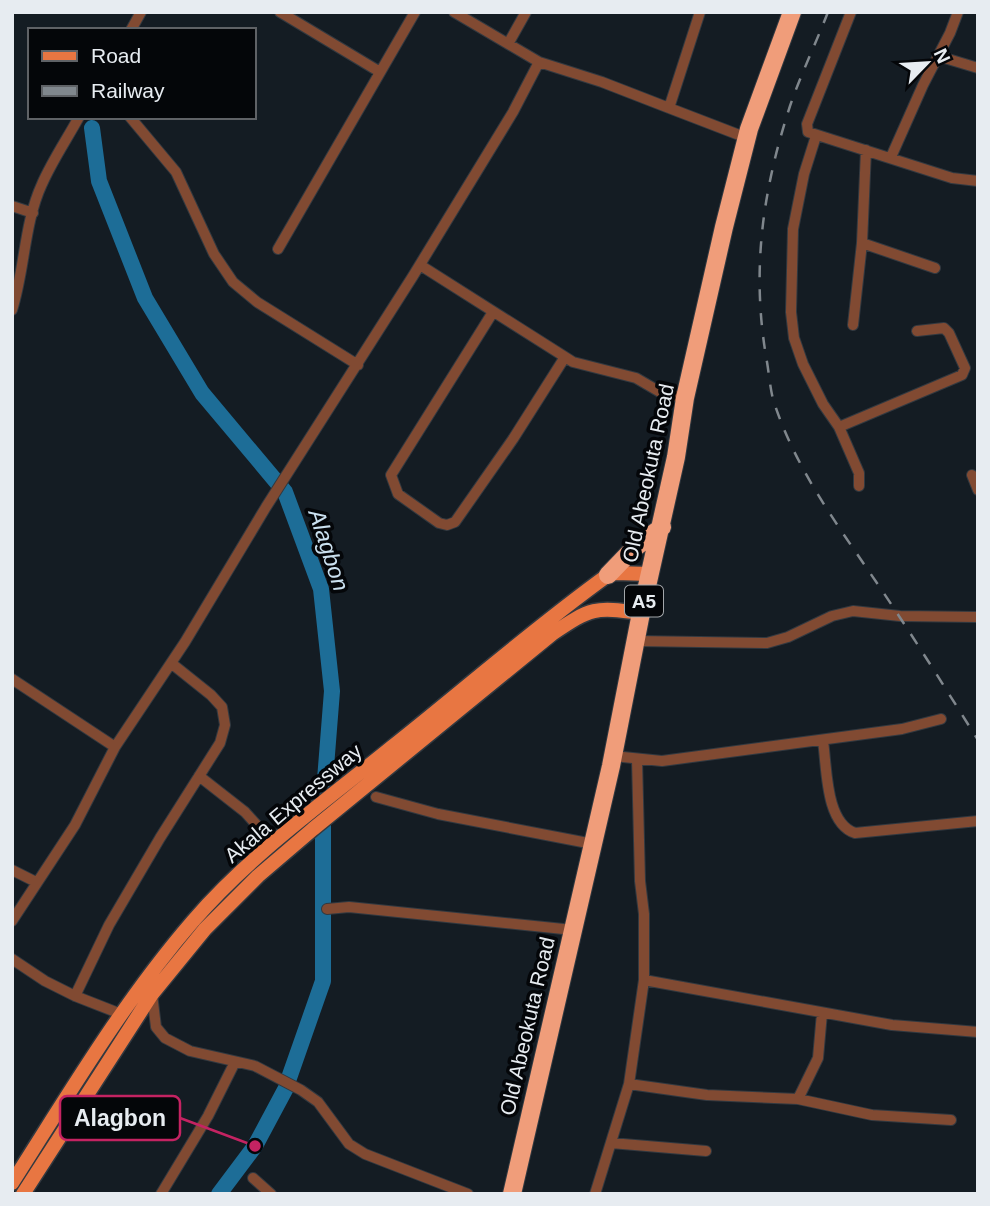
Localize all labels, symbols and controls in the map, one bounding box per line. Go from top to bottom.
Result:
legend [28,28,256,119]
north arrow [892,28,962,98]
text: Road [91,44,141,67]
text: N [930,45,954,67]
text: Railway [91,79,165,102]
street label: Old Abeokuta Road [618,382,678,564]
water label: Alagbon [303,504,354,594]
road number: A5 [625,586,663,616]
street label: Akala Expressway [220,739,366,867]
street label: Old Abeokuta Road [495,935,559,1117]
callout: Alagbon [60,1096,180,1140]
text: Alagbon [74,1105,166,1131]

